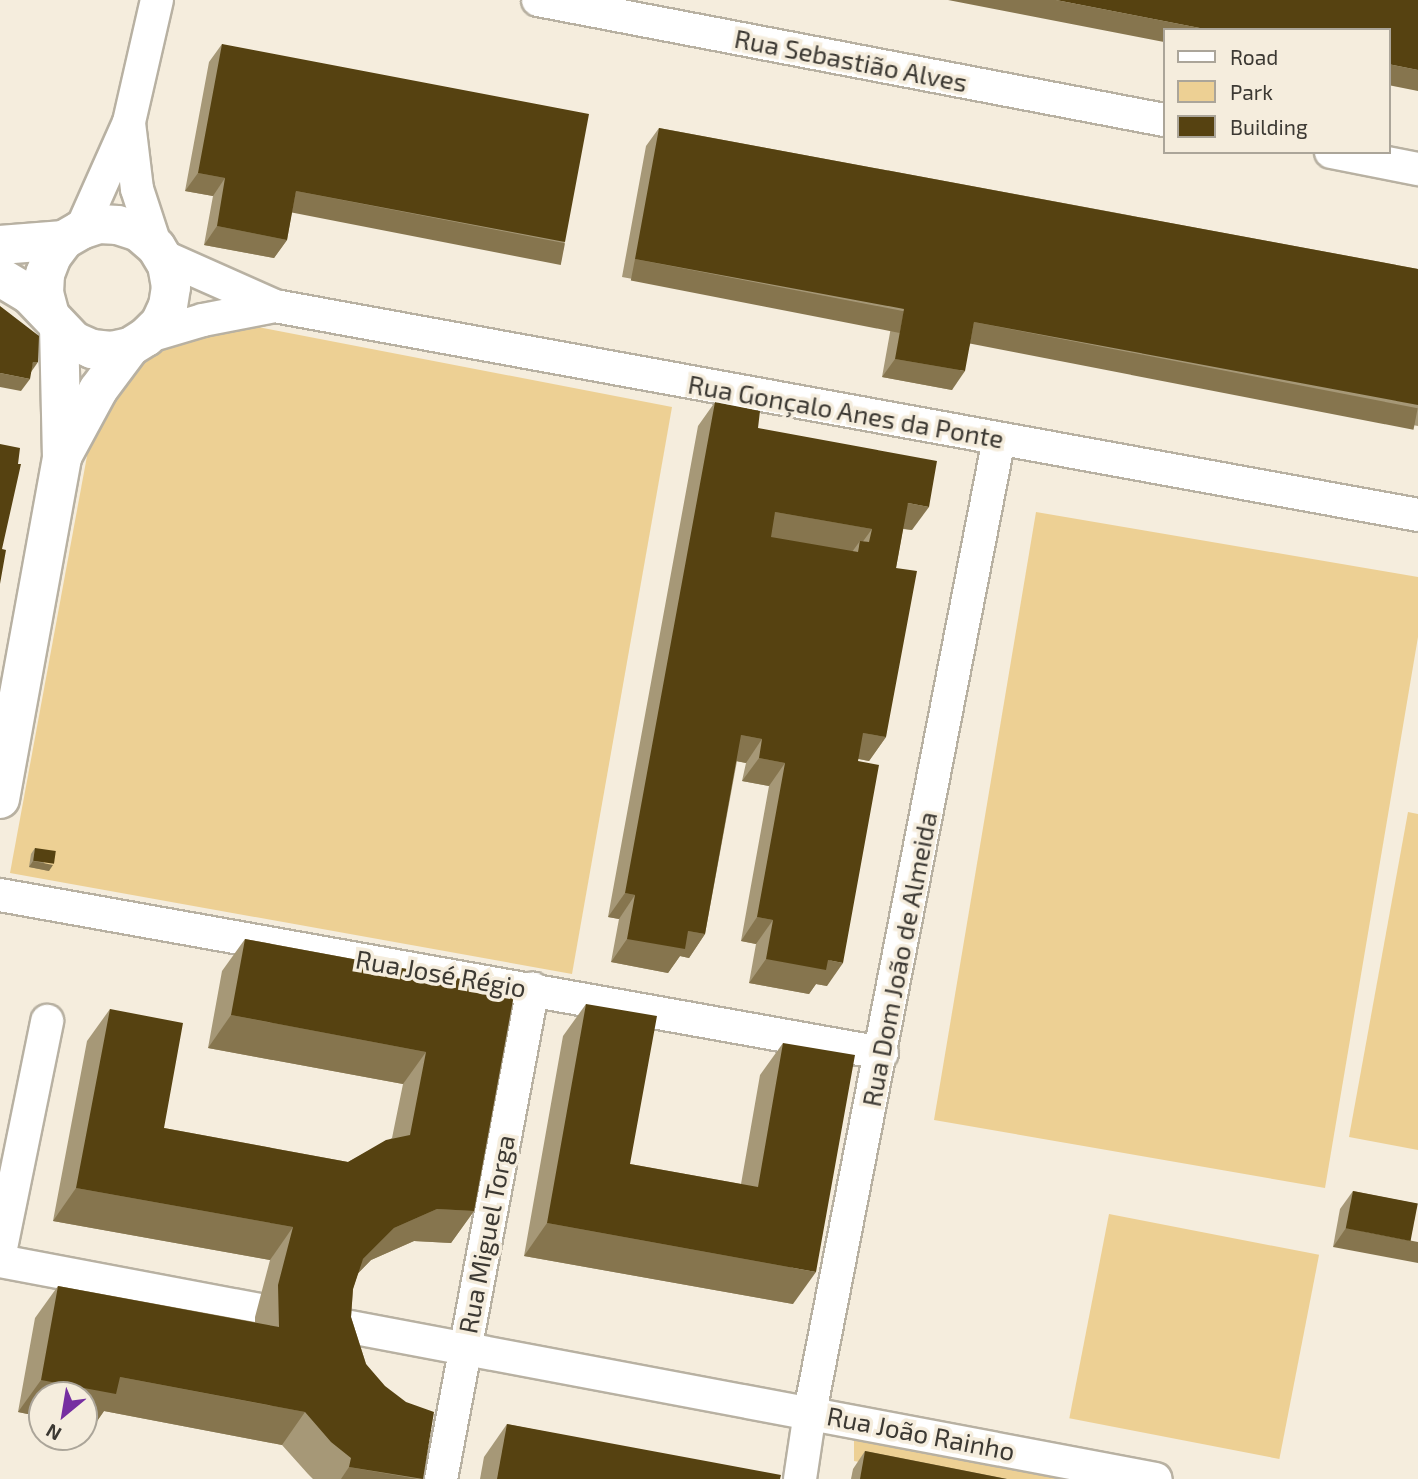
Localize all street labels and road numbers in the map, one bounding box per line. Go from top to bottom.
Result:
street label: Rua Sebastião Alves [732,22,970,98]
street label: Rua Gonçalo Anes da Ponte [685,368,1007,454]
street label: Rua Dom João de Almeida [855,808,943,1110]
street label: Rua José Régio [353,943,529,1003]
street label: Rua Miguel Torga [451,1131,521,1337]
street label: Rua João Rainho [824,1399,1018,1467]

